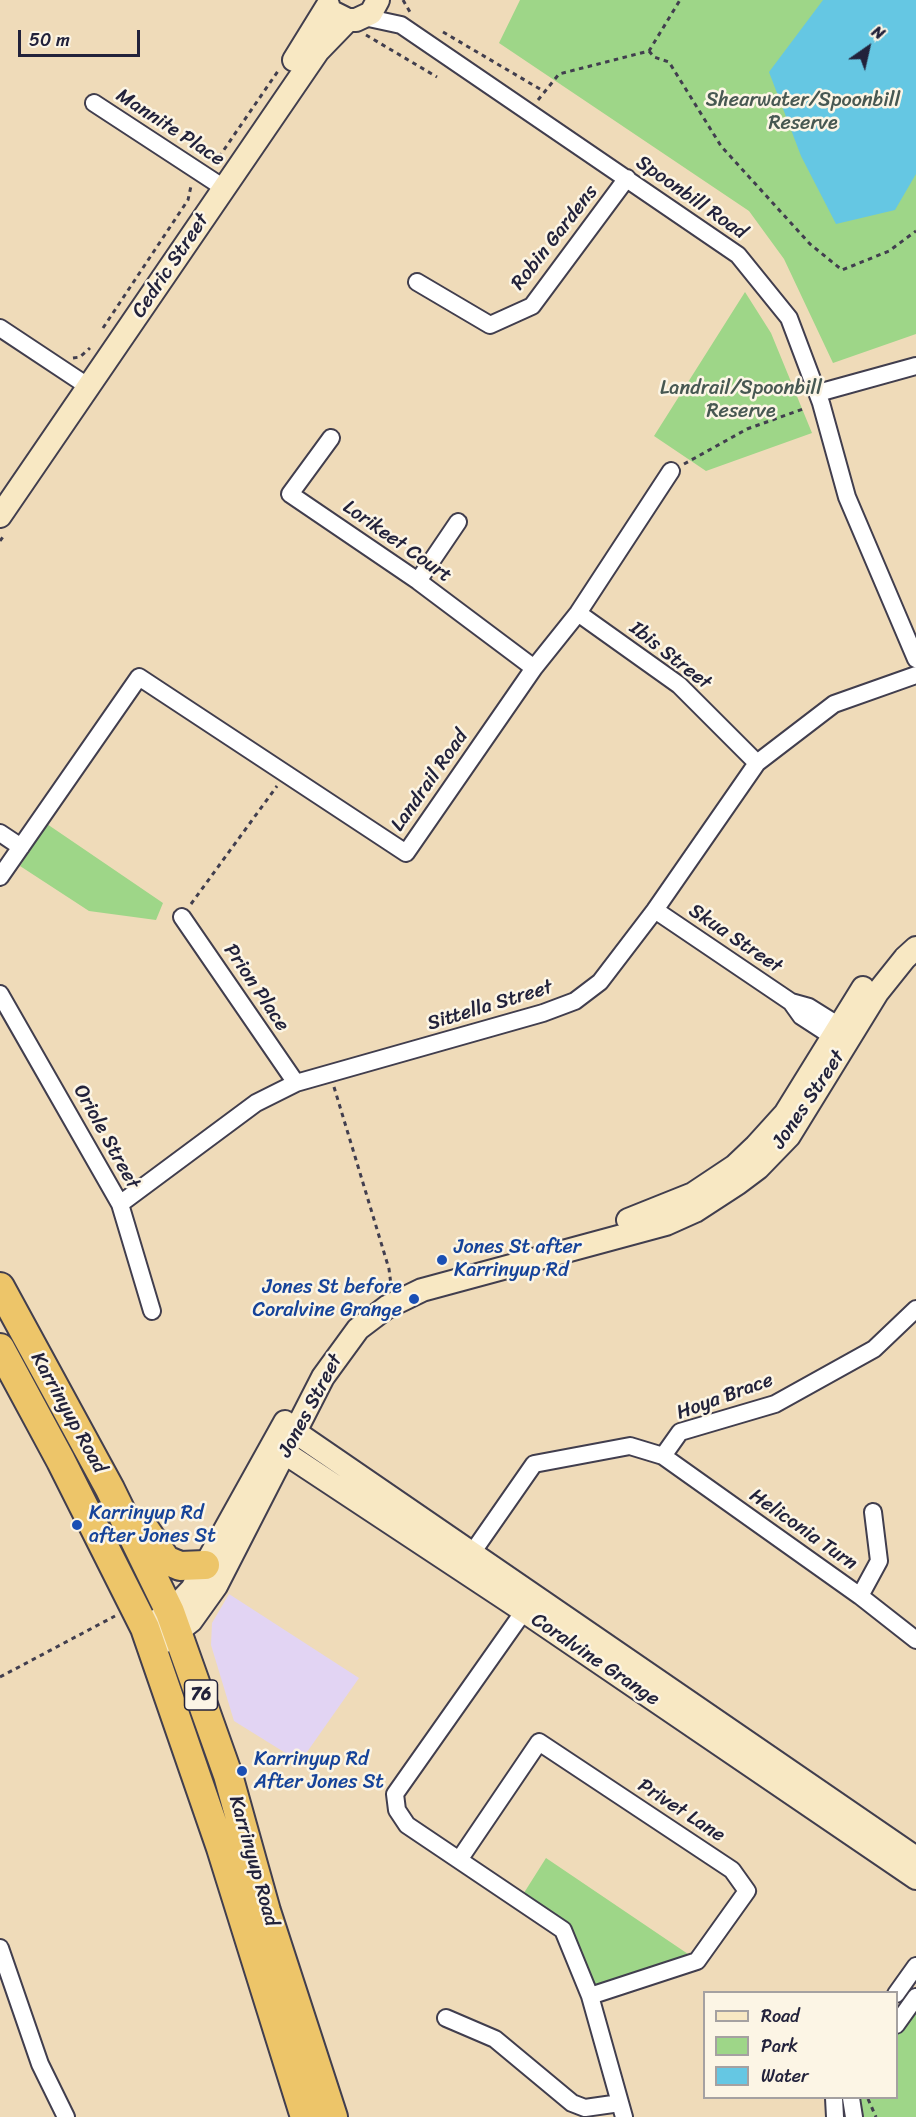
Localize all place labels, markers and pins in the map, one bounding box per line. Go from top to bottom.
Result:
place label: Jones St after Karrinyup Rd [454,1236,581,1283]
marker: Jones St after Karrinyup Rd [435,1253,449,1267]
place label: Jones St before Coralvine Grange [252,1276,402,1323]
marker: Jones St before Coralvine Grange [407,1292,421,1306]
place label: Karrinyup Rd after Jones St [89,1502,216,1549]
marker: Karrinyup Rd after Jones St [70,1518,84,1532]
place label: Karrinyup Rd After Jones St [254,1748,384,1795]
marker: Karrinyup Rd After Jones St [235,1764,249,1778]

